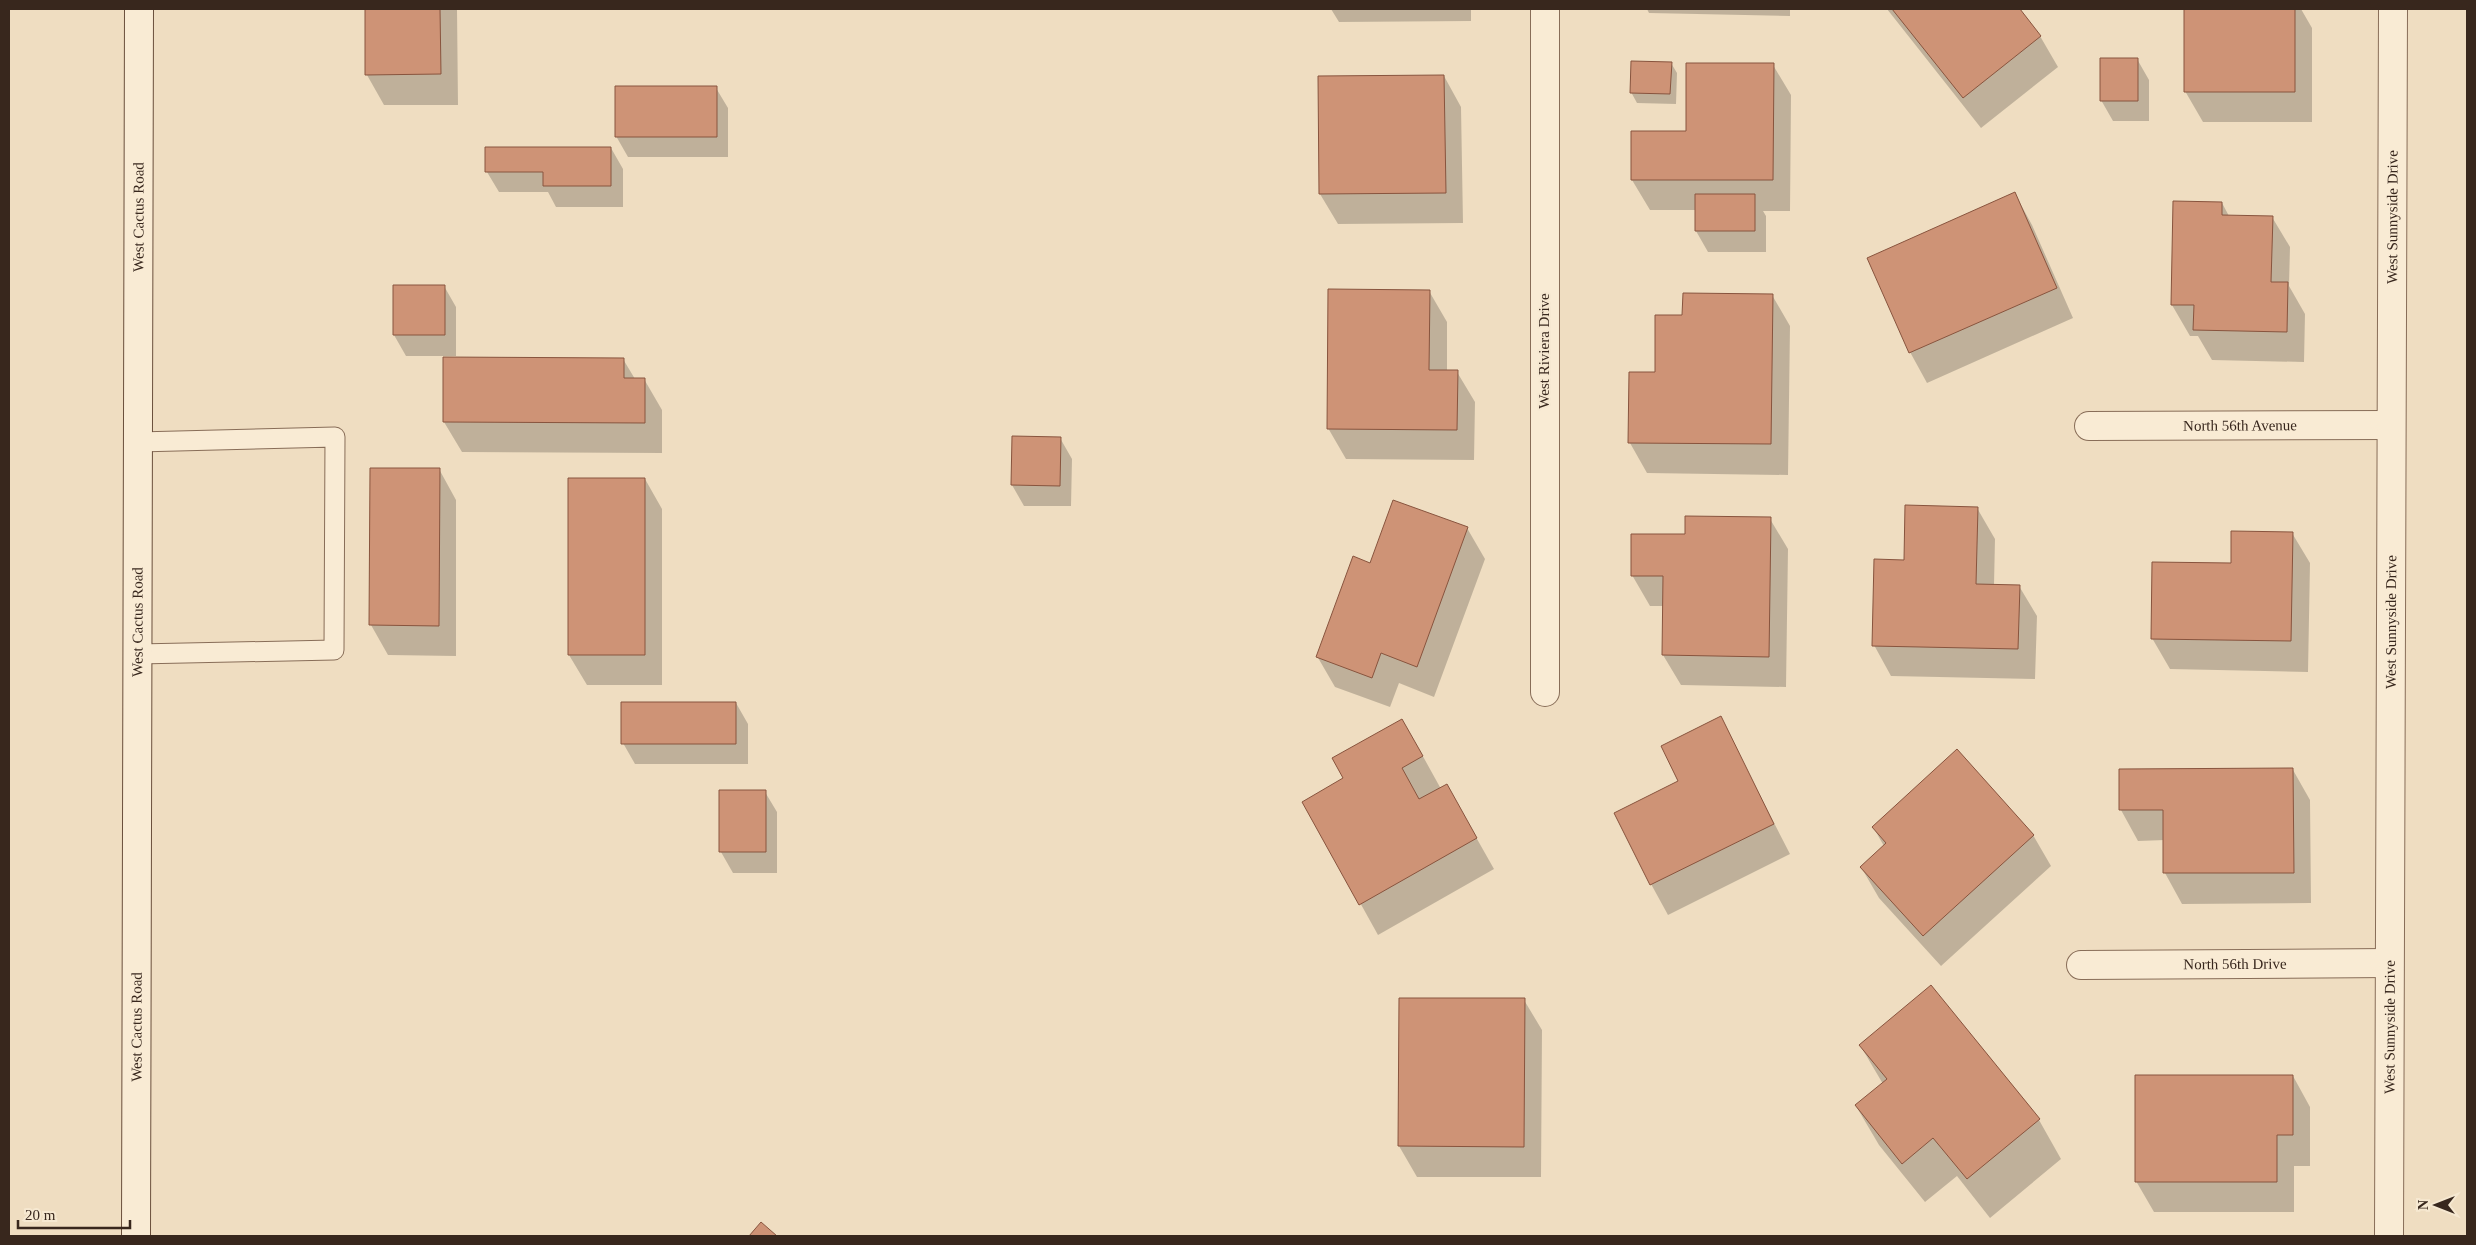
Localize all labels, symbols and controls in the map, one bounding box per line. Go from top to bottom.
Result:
street label: West Sunnyside Drive [2384,150,2401,284]
street label: West Cactus Road [130,162,147,272]
street label: West Riviera Drive [1536,293,1552,409]
street label: North 56th Avenue [2183,417,2297,434]
street label: West Sunnyside Drive [2383,555,2399,689]
street label: West Cactus Road [129,567,146,677]
street label: North 56th Drive [2183,956,2287,972]
street label: West Sunnyside Drive [2381,960,2398,1094]
street label: West Cactus Road [128,972,145,1082]
north arrow [2411,1180,2461,1230]
scale bar [18,1198,130,1230]
text: N [2416,1200,2431,1210]
text: 20 m [25,1207,56,1223]

